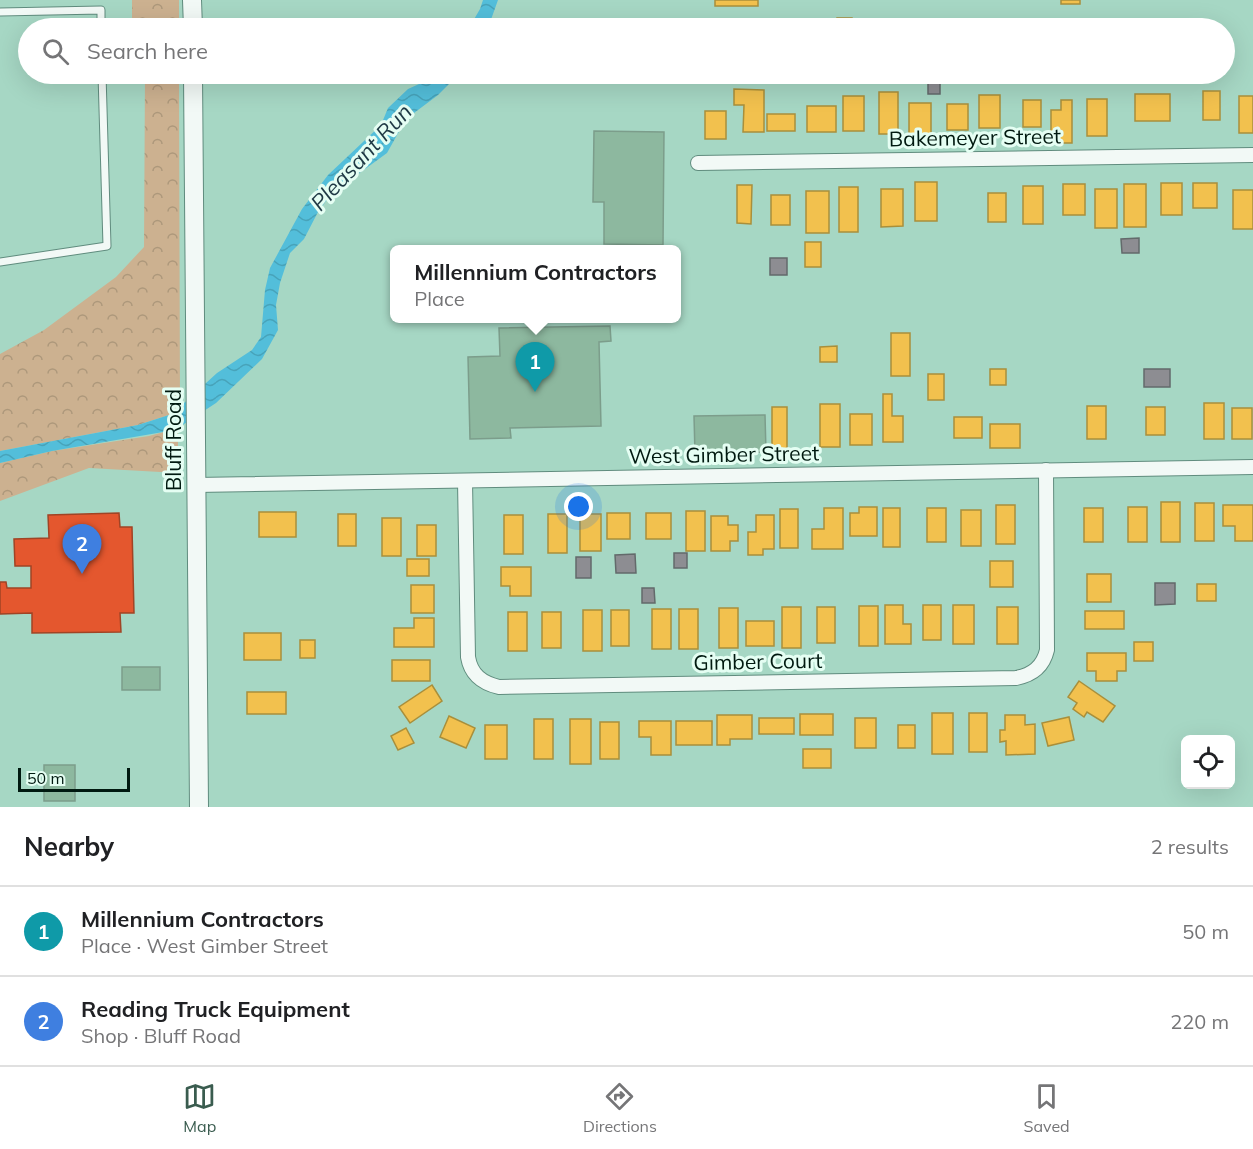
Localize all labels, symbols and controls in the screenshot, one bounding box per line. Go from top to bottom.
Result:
search box [18,18,1235,84]
icon: search [39,35,72,68]
text: Search here [87,37,208,65]
water label: Pleasant Run [304,98,418,216]
street label: Bakemeyer Street [889,122,1061,152]
popup [390,245,681,323]
text: Millennium Contractors [414,258,657,286]
text: Place [414,286,465,311]
pin: 1 [516,342,554,392]
street label: Bluff Road [160,389,186,491]
street label: West Gimber Street [628,439,820,469]
your location [564,492,593,521]
pin: 2 [62,524,101,574]
street label: Gimber Court [693,647,823,675]
map controls [1181,735,1235,789]
button: locate [1181,735,1235,789]
scale bar [18,765,130,792]
text: 50 m [27,768,64,788]
text: Nearby [24,830,114,863]
text: 2 results [1151,834,1229,859]
text: Millennium Contractors [81,905,324,933]
text: 1 [38,919,50,944]
text: 50 m [1182,919,1229,944]
text: Place · West Gimber Street [81,933,328,958]
text: Reading Truck Equipment [81,995,350,1023]
text: 2 [38,1009,50,1034]
text: 220 m [1170,1009,1229,1034]
text: Shop · Bluff Road [81,1023,241,1048]
tab: Map [183,1080,216,1136]
tab: Directions [583,1080,657,1136]
tab: Saved [1024,1080,1070,1136]

